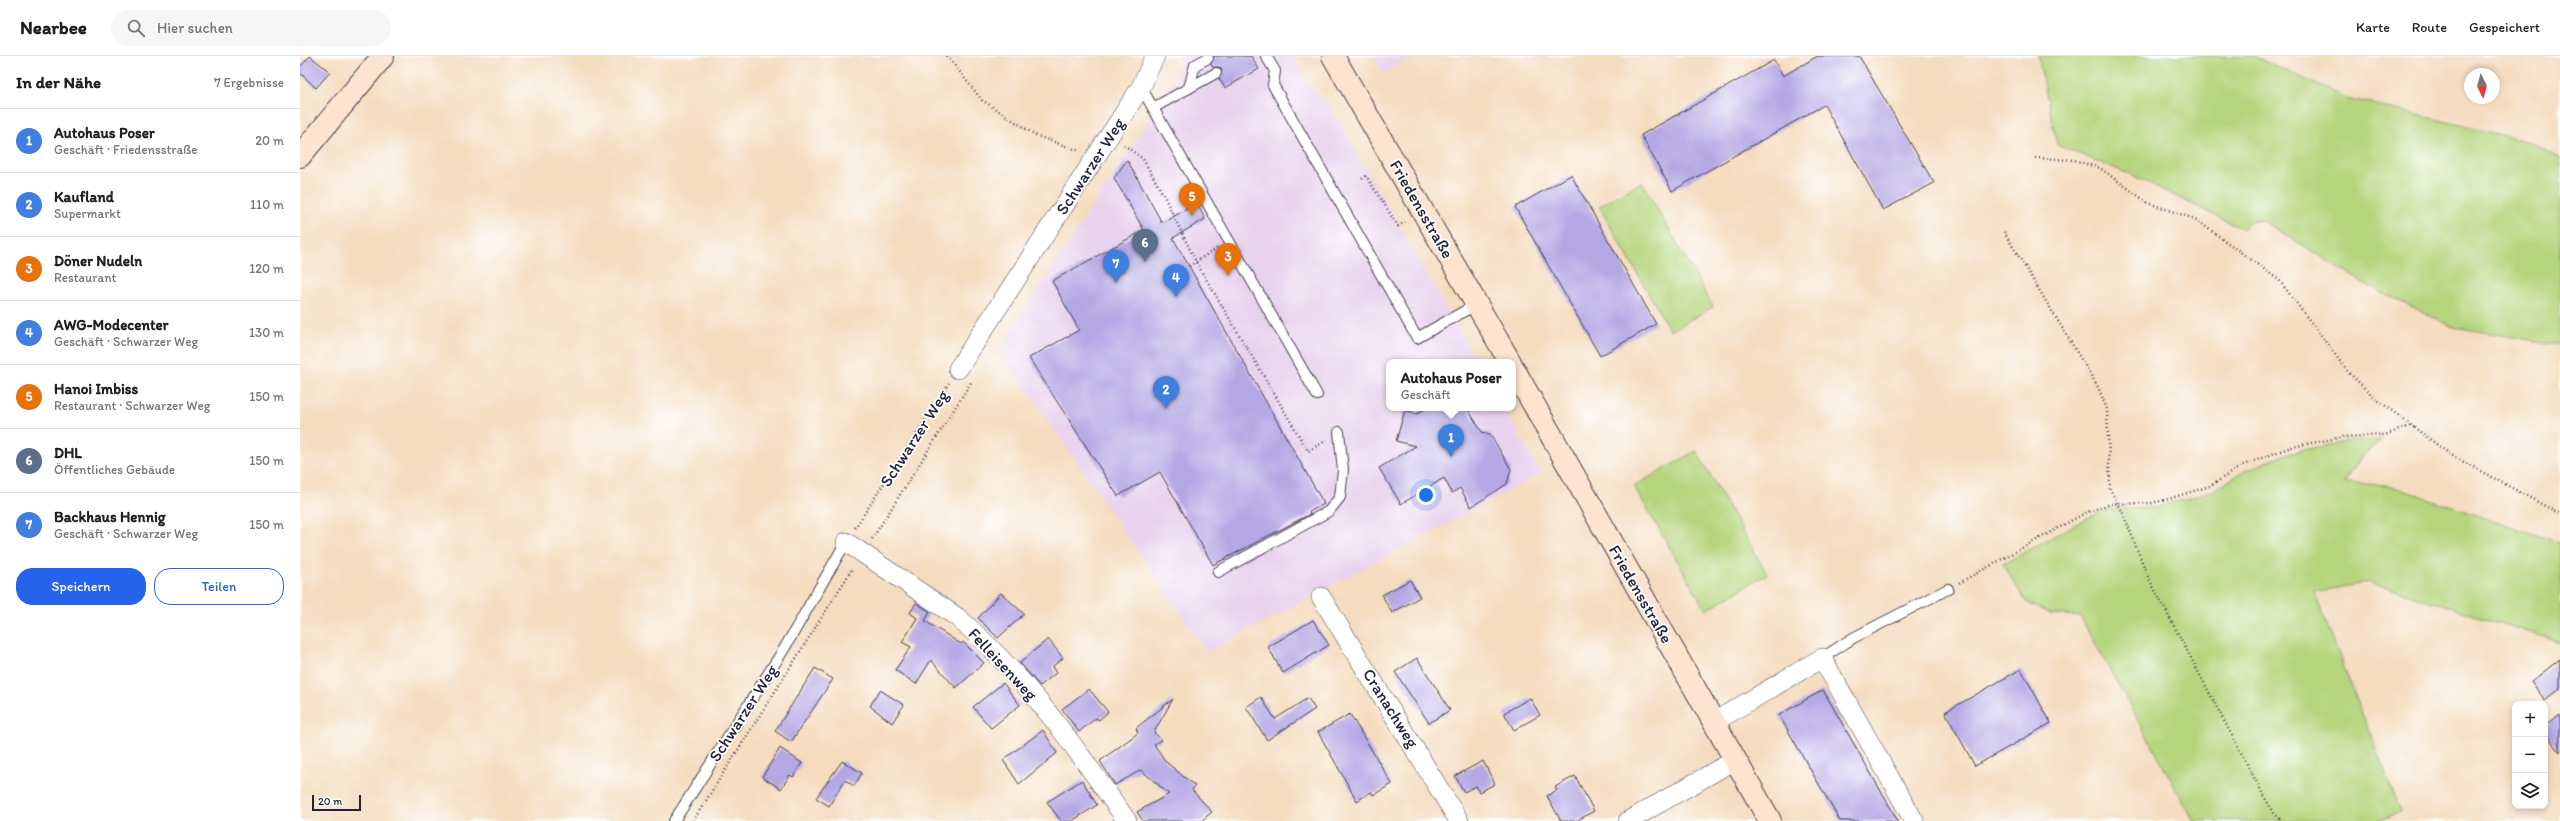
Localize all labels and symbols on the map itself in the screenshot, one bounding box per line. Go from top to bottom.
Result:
north arrow [2464,68,2500,104]
street label: Schwarzer Weg [1051,114,1129,218]
street label: Friedensstraße [1386,156,1458,262]
pin: 5 [1179,183,1205,216]
pin: 6 [1132,229,1158,262]
pin: 3 [1215,243,1241,276]
pin: 7 [1103,250,1129,283]
pin: 4 [1163,264,1189,297]
pin: 2 [1153,376,1179,409]
street label: Schwarzer Weg [875,386,953,490]
pin: 1 [1438,424,1464,457]
your location [1416,485,1436,505]
street label: Friedensstraße [1605,541,1677,647]
street label: Felleisenweg [964,624,1042,705]
street label: Schwarzer Weg [704,661,782,765]
street label: Cranachweg [1359,665,1423,751]
scale bar [312,793,361,812]

